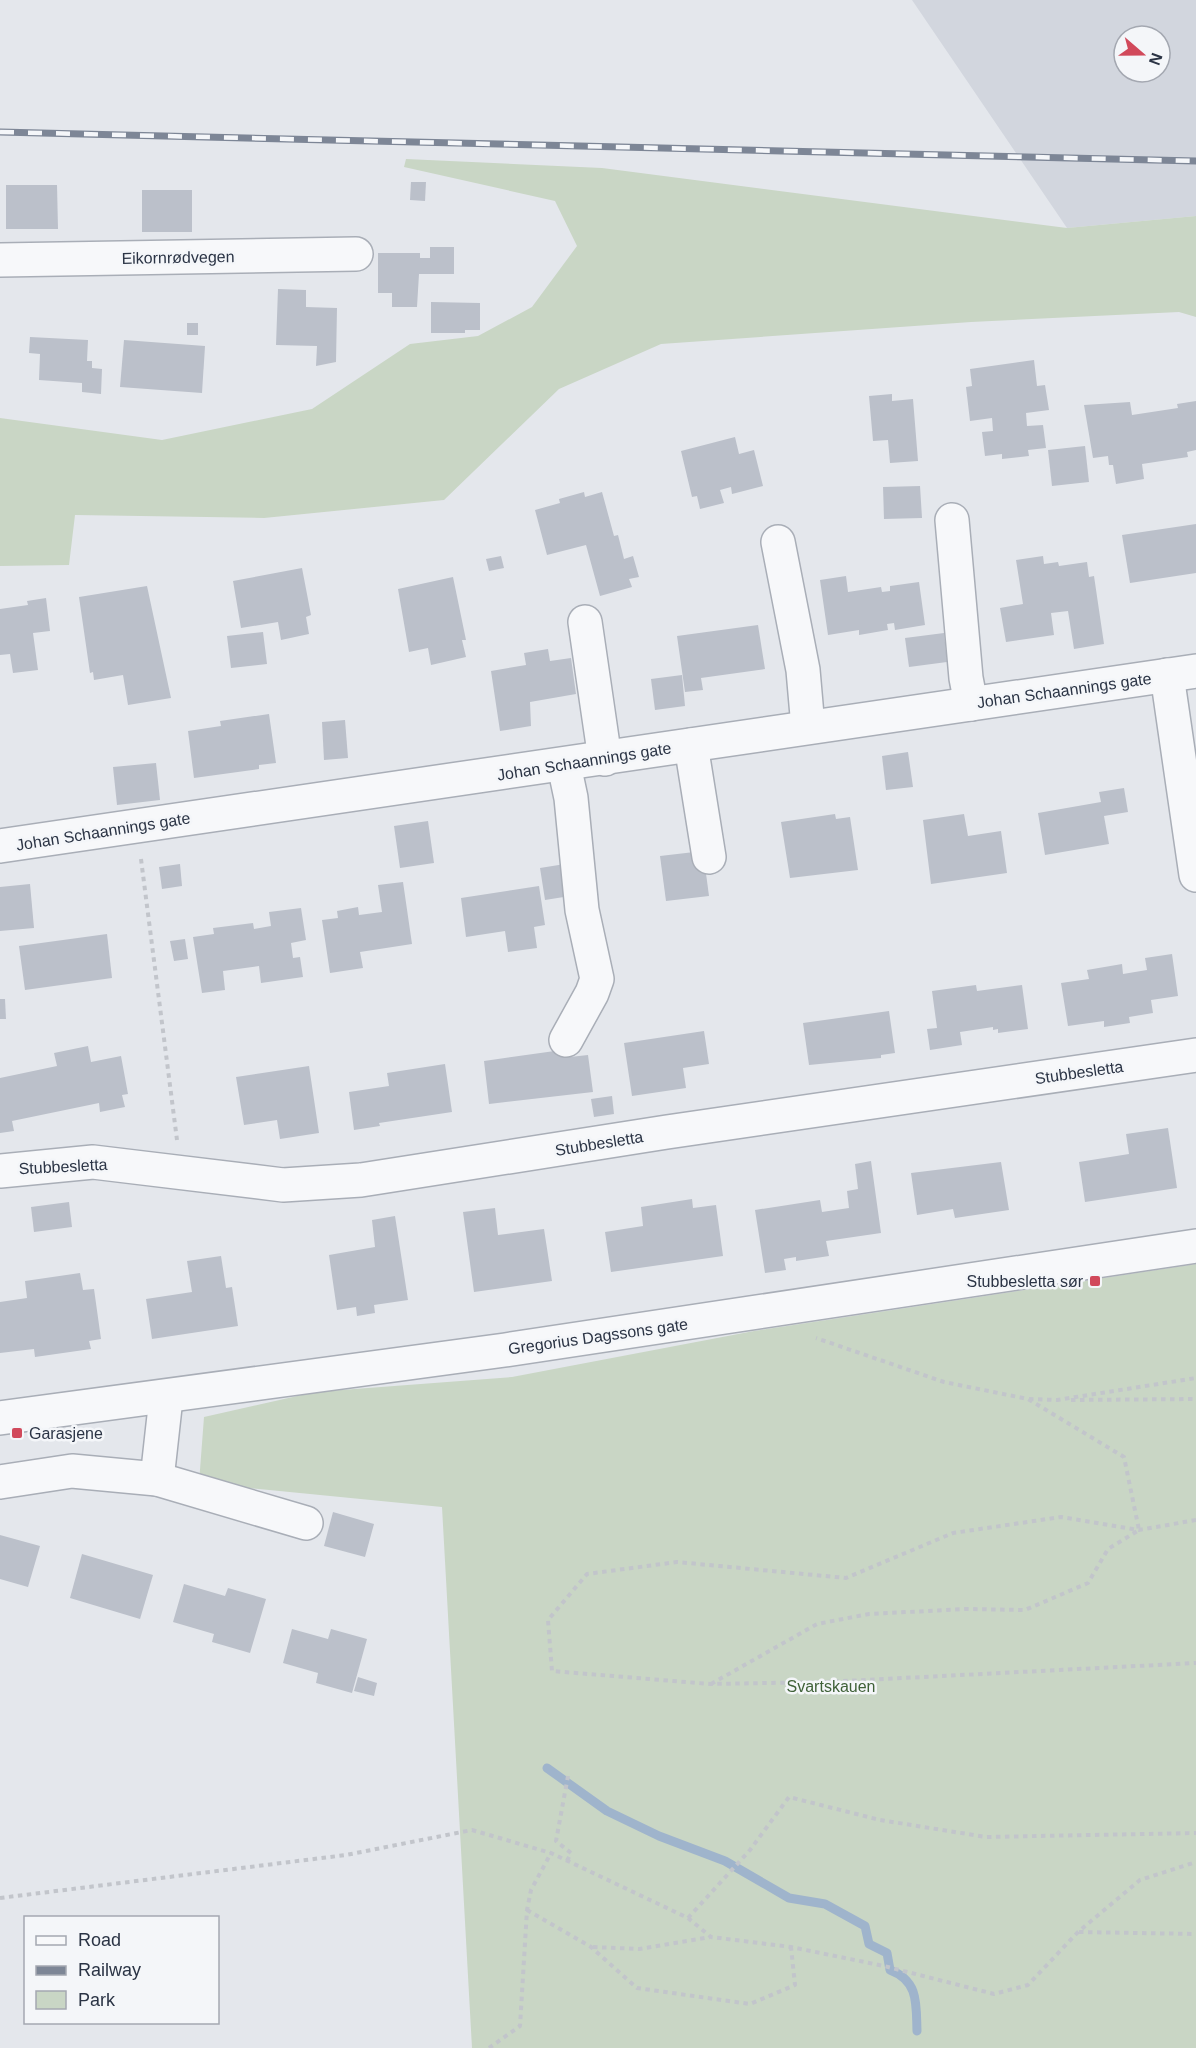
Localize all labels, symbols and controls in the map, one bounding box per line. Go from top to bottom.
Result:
north arrow [1112,24,1172,84]
text: N [1146,51,1166,67]
street label: Eikornrødvegen [121,248,235,267]
street label: Johan Schaannings gate [976,670,1153,711]
street label: Johan Schaannings gate [496,739,672,784]
street label: Johan Schaannings gate [15,809,191,854]
street label: Stubbesletta [1034,1058,1124,1087]
street label: Stubbesletta [554,1128,644,1159]
street label: Stubbesletta [18,1156,108,1177]
place label: Stubbesletta sør [967,1273,1084,1290]
marker: Stubbesletta sør [1088,1274,1102,1288]
street label: Gregorius Dagssons gate [507,1315,689,1358]
place label: Garasjene [29,1425,103,1442]
marker: Garasjene [10,1426,24,1440]
park label: Svartskauen [787,1678,875,1695]
legend [24,1916,219,2024]
text: Road [78,1930,121,1950]
text: Railway [78,1960,141,1980]
text: Park [78,1990,116,2010]

